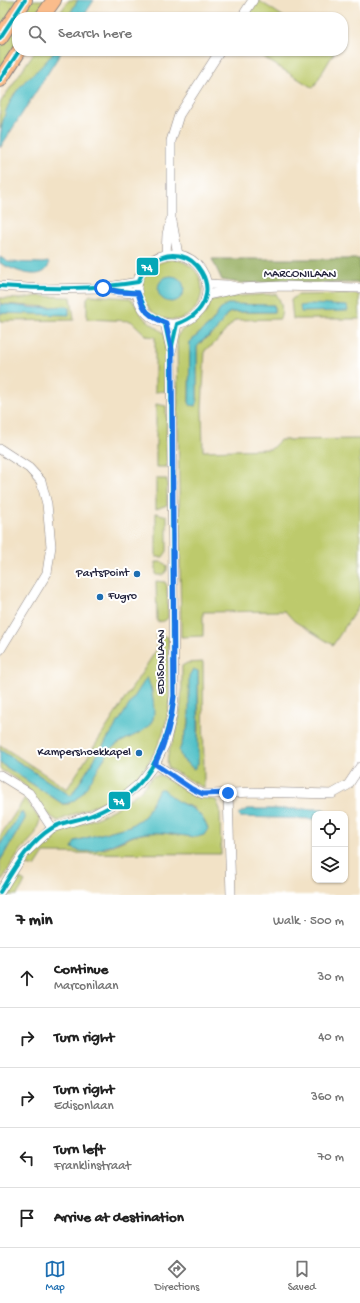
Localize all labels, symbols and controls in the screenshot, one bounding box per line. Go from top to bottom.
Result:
search box [12,12,348,56]
icon: search [26,23,48,45]
text: Search here [58,25,132,43]
line badge: 74 [136,257,159,276]
text: 74 [141,263,153,275]
street label: MARCONILAAN [264,268,336,282]
route start [94,279,112,297]
place label: PartsPoint [75,567,130,581]
marker: PartsPoint [132,569,142,579]
place label: Fugro [107,590,137,604]
marker: Fugro [95,592,105,602]
street label: EDISONLAAN [155,629,169,695]
place label: Kampershoekkapel [37,746,131,760]
marker: Kampershoekkapel [134,748,144,758]
route end [219,784,237,802]
line badge: 74 [108,791,131,810]
text: 74 [113,797,125,809]
map controls [312,811,348,883]
button: locate [312,811,348,847]
button: layers [312,847,348,883]
text: 7 min [16,911,53,931]
text: Walk · 500 m [273,914,344,929]
text: Continue [54,961,108,979]
icon: ahead [16,967,38,989]
text: 30 m [318,970,344,985]
text: Marconilaan [54,979,118,994]
icon: right [16,1027,38,1049]
text: Turn right [54,1029,114,1047]
text: 40 m [318,1030,344,1045]
text: Turn right [54,1081,114,1099]
icon: right [16,1087,38,1109]
text: 360 m [311,1090,344,1105]
text: Edisonlaan [54,1099,114,1114]
text: Turn left [54,1141,105,1159]
icon: left [16,1147,38,1169]
text: 70 m [318,1150,344,1165]
text: Franklinstraat [54,1159,131,1174]
icon: arrive [16,1207,38,1229]
text: Arrive at destination [54,1209,184,1227]
tab: Map [44,1258,66,1294]
tab: Directions [155,1258,199,1294]
tab: Saved [288,1258,316,1294]

